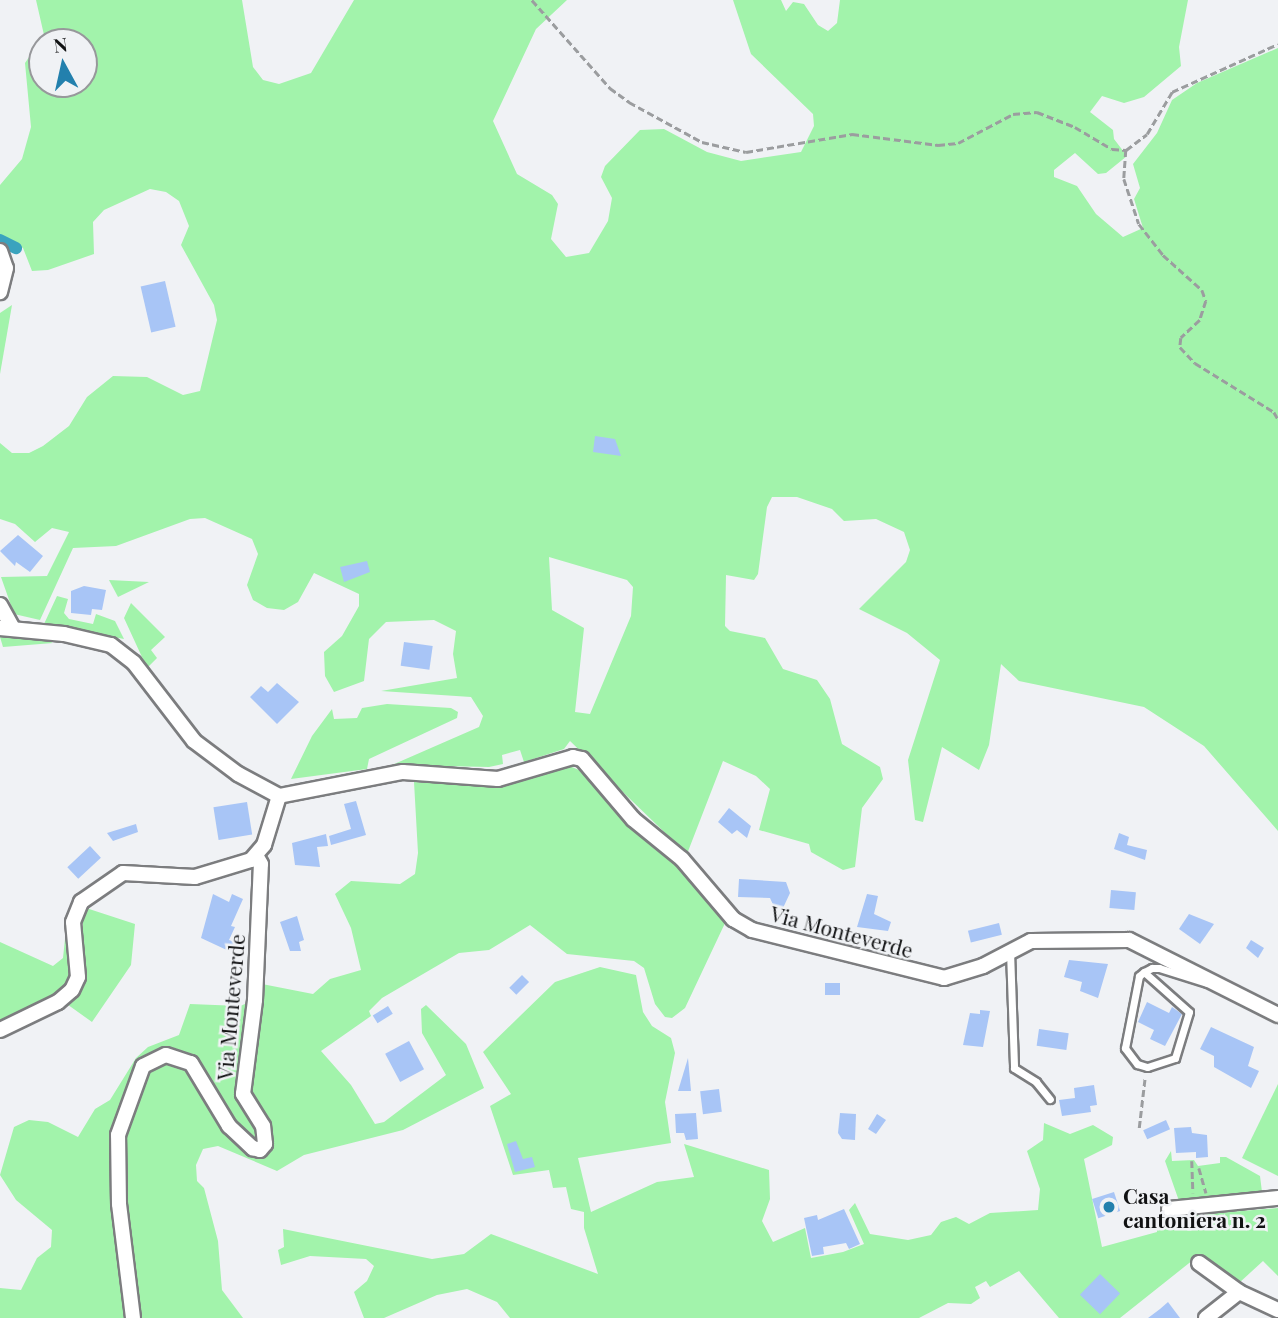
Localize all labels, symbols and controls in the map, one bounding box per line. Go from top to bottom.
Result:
north arrow [28,28,98,98]
text: N [52,30,69,58]
street label: Via Monteverde [768,900,916,962]
street label: Via Monteverde [211,933,249,1081]
place label: Casa cantoniera n. 2 [1123,1182,1266,1232]
marker: Casa cantoniera n. 2 [1101,1199,1117,1215]

